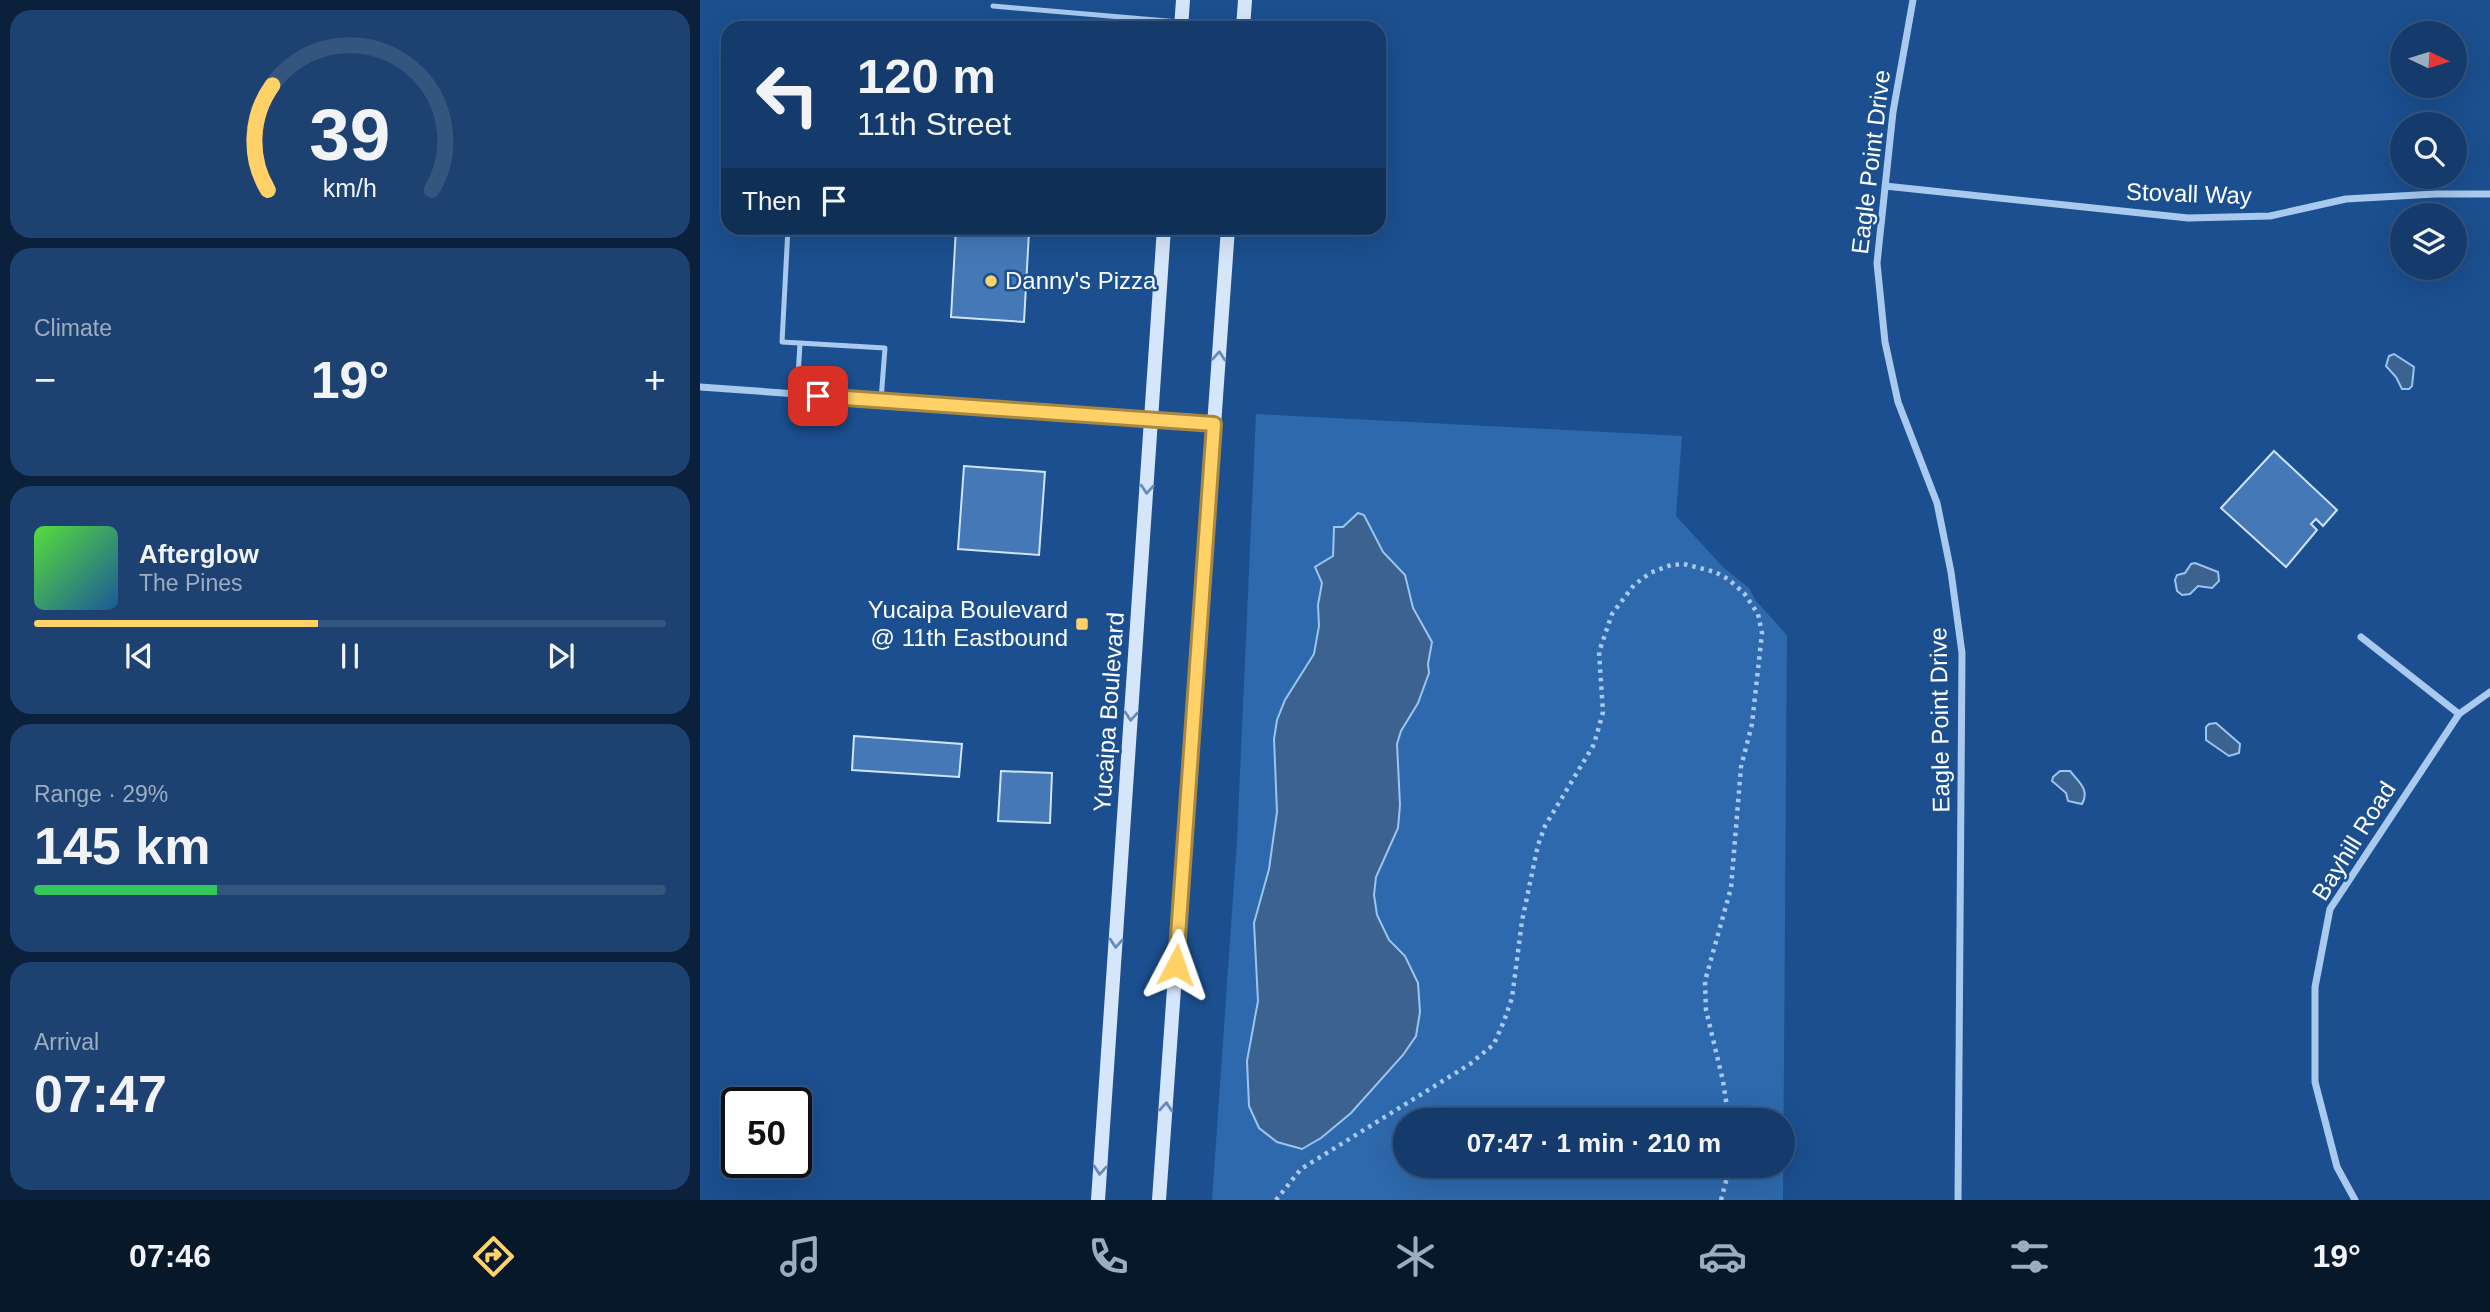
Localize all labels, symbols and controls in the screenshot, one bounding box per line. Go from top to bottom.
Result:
north arrow [2390,21,2468,98]
map controls [2390,21,2467,280]
icon: left [742,49,833,140]
text: 120 m [857,49,996,103]
street label: Eagle Point Drive [1846,68,1895,256]
text: 39 [310,94,390,175]
text: 11th Street [857,106,1011,142]
button: search [2390,112,2467,189]
text: km/h [323,174,377,202]
street label: Stovall Way [2126,178,2252,209]
icon: arrive [815,182,853,220]
text: Then [742,186,801,216]
button: layers [2390,203,2467,280]
place label: Danny's Pizza [1005,267,1157,294]
marker: Danny's Pizza [983,273,999,289]
text: Climate [34,315,112,341]
text: 19° [311,351,389,409]
one-way arrow [1211,351,1226,362]
text: − [34,359,56,401]
text: + [644,359,666,401]
pin [788,366,848,426]
icon: arrive [799,377,837,415]
one-way arrow [1140,484,1155,495]
text: Afterglow [139,539,259,569]
text: The Pines [139,570,243,596]
place label: Yucaipa Boulevard @ 11th Eastbound [868,596,1068,651]
street label: Yucaipa Boulevard [1088,611,1129,813]
marker: Yucaipa Boulevard @ 11th Eastbound [1074,616,1090,632]
street label: Eagle Point Drive [1924,627,1955,813]
icon: previous [120,637,158,675]
icon: pause [331,637,369,675]
icon: next [542,637,580,675]
one-way arrow [1124,711,1139,722]
street label: Bayhill Road [2306,776,2401,905]
text: Range · 29% [34,781,168,807]
text: 145 km [34,817,210,875]
position arrow [1139,928,1213,1002]
one-way arrow [1108,938,1123,949]
text: Arrival [34,1029,99,1055]
text: 07:47 [34,1065,167,1123]
speed limit sign: 50 [721,1087,812,1178]
one-way arrow [1158,1102,1173,1113]
text: 07:47 · 1 min · 210 m [1467,1128,1721,1158]
one-way arrow [1093,1165,1108,1176]
icon: directions [469,1232,518,1281]
icon: music [776,1232,825,1281]
icon: phone [1084,1232,1133,1281]
icon: climate [1391,1232,1440,1281]
icon: car [1698,1232,1747,1281]
icon: filters [2005,1232,2054,1281]
text: 07:46 [129,1238,211,1274]
text: 19° [2312,1238,2361,1274]

